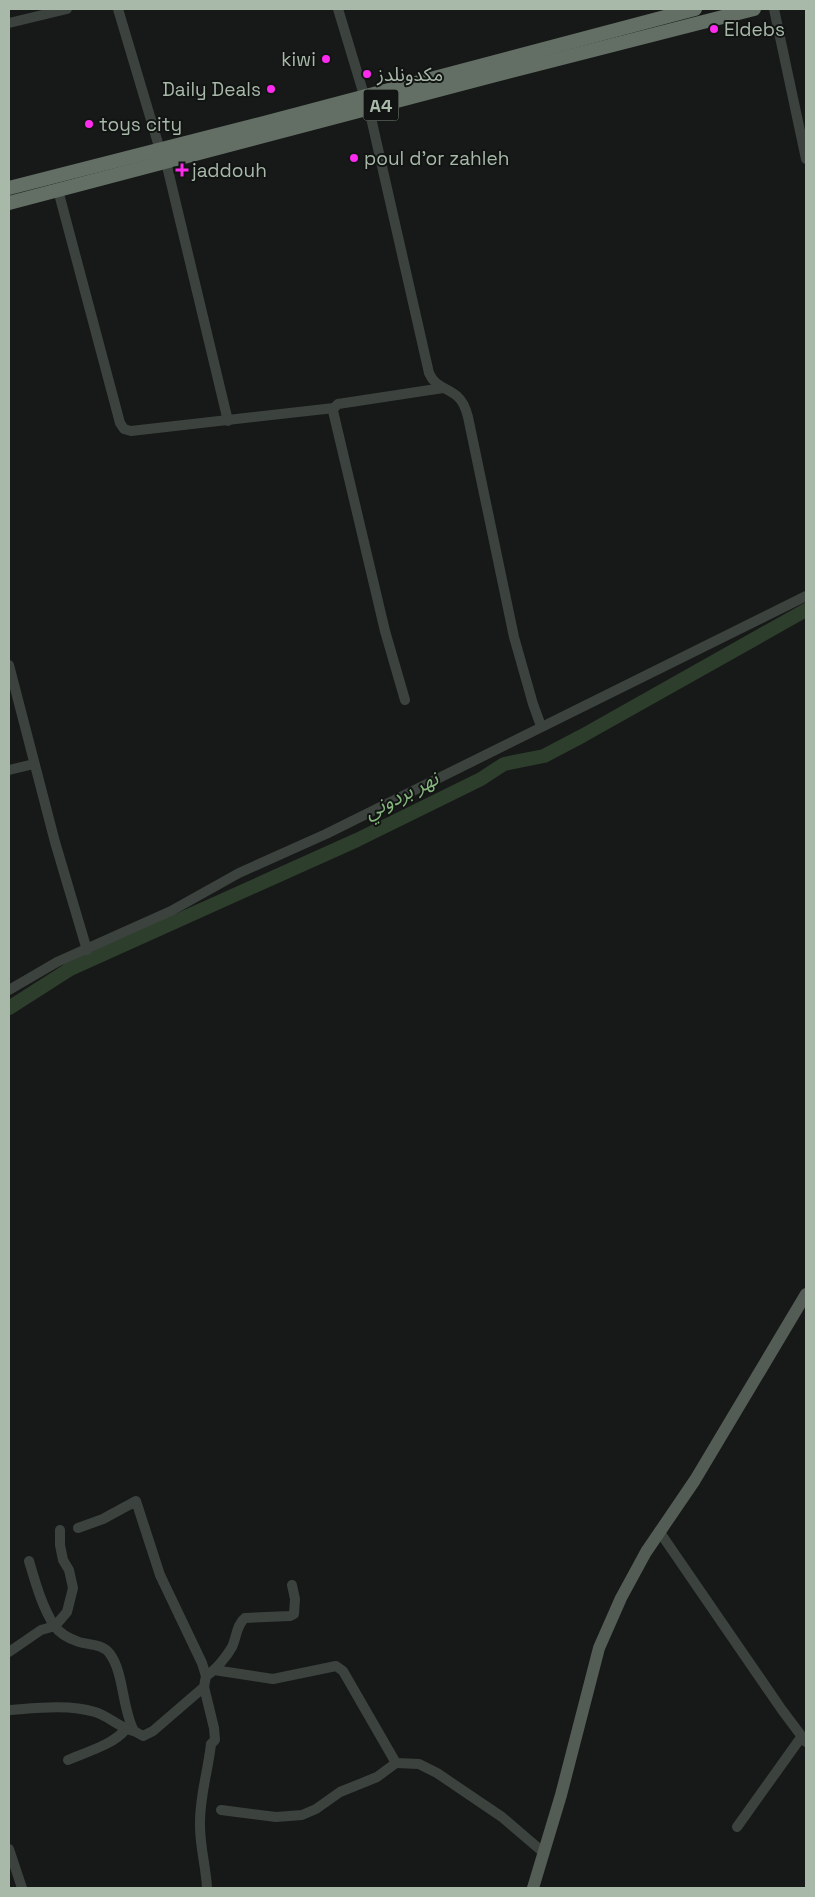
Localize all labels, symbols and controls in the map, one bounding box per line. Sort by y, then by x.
place label: Eldebs [724,17,785,42]
marker: Eldebs [708,23,720,35]
place label: kiwi [281,47,316,72]
marker: kiwi [320,53,332,65]
place label: مكدونلدز [376,62,443,87]
marker: مكدونلدز [361,68,373,80]
place label: Daily Deals [162,77,261,102]
marker: Daily Deals [265,83,277,95]
road number: A4 [364,90,398,120]
place label: toys city [99,112,182,137]
marker: toys city [83,118,95,130]
place label: poul d'or zahleh [364,146,509,171]
marker: poul d'or zahleh [348,152,360,164]
place label: jaddouh [191,158,267,183]
marker: jaddouh [176,164,188,176]
water label: نهر بردوني [360,765,445,827]

